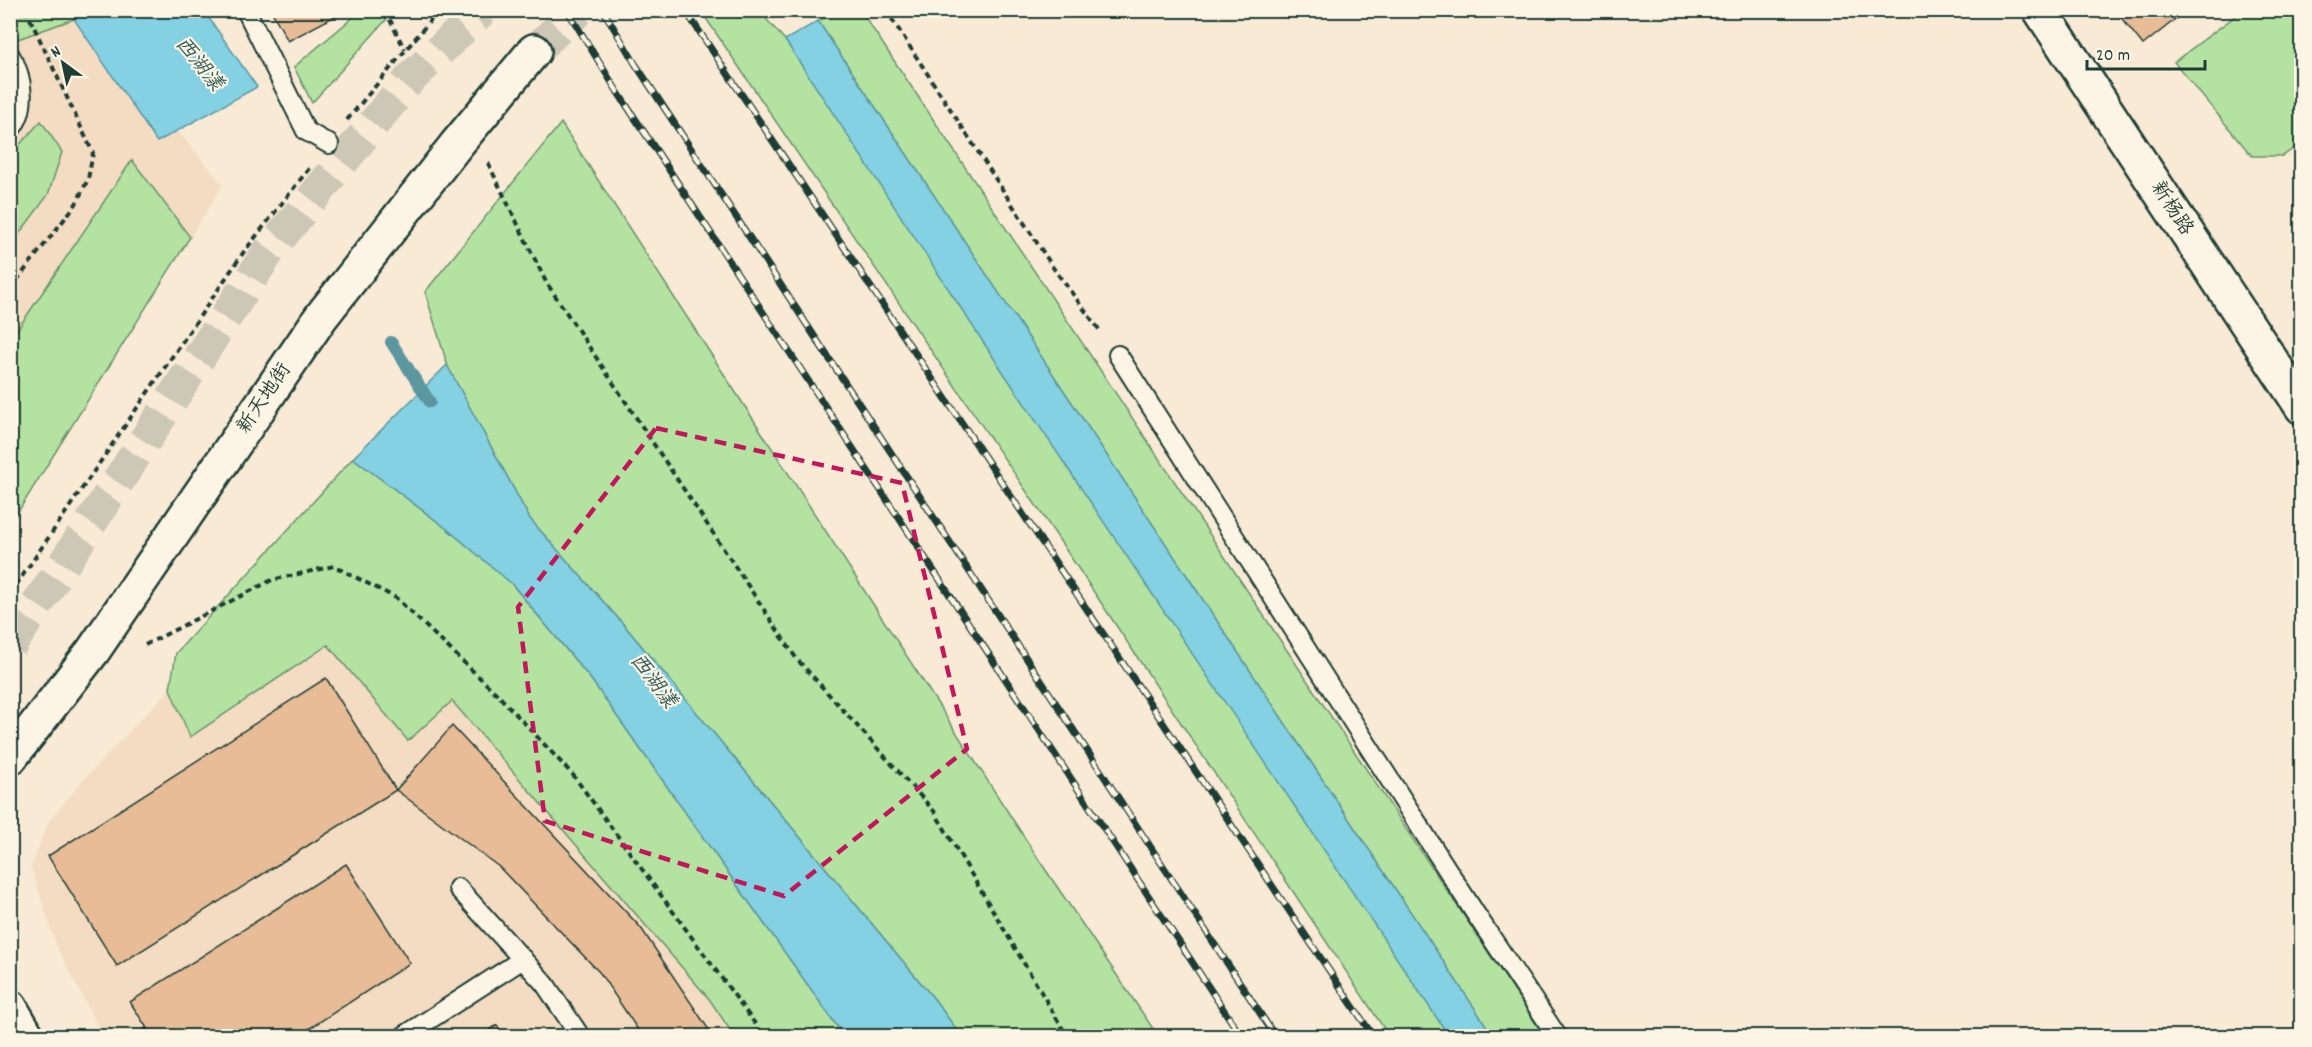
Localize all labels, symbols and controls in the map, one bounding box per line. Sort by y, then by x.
water label: 西湖漾 [167,31,230,100]
north arrow [33,33,93,93]
scale bar [2087,33,2206,71]
text: N [47,41,66,64]
text: 20 m [2096,44,2130,69]
street label: 新杨路 [2143,176,2200,243]
street label: 新天地街 [231,358,299,440]
water label: 西湖漾 [621,648,684,717]

